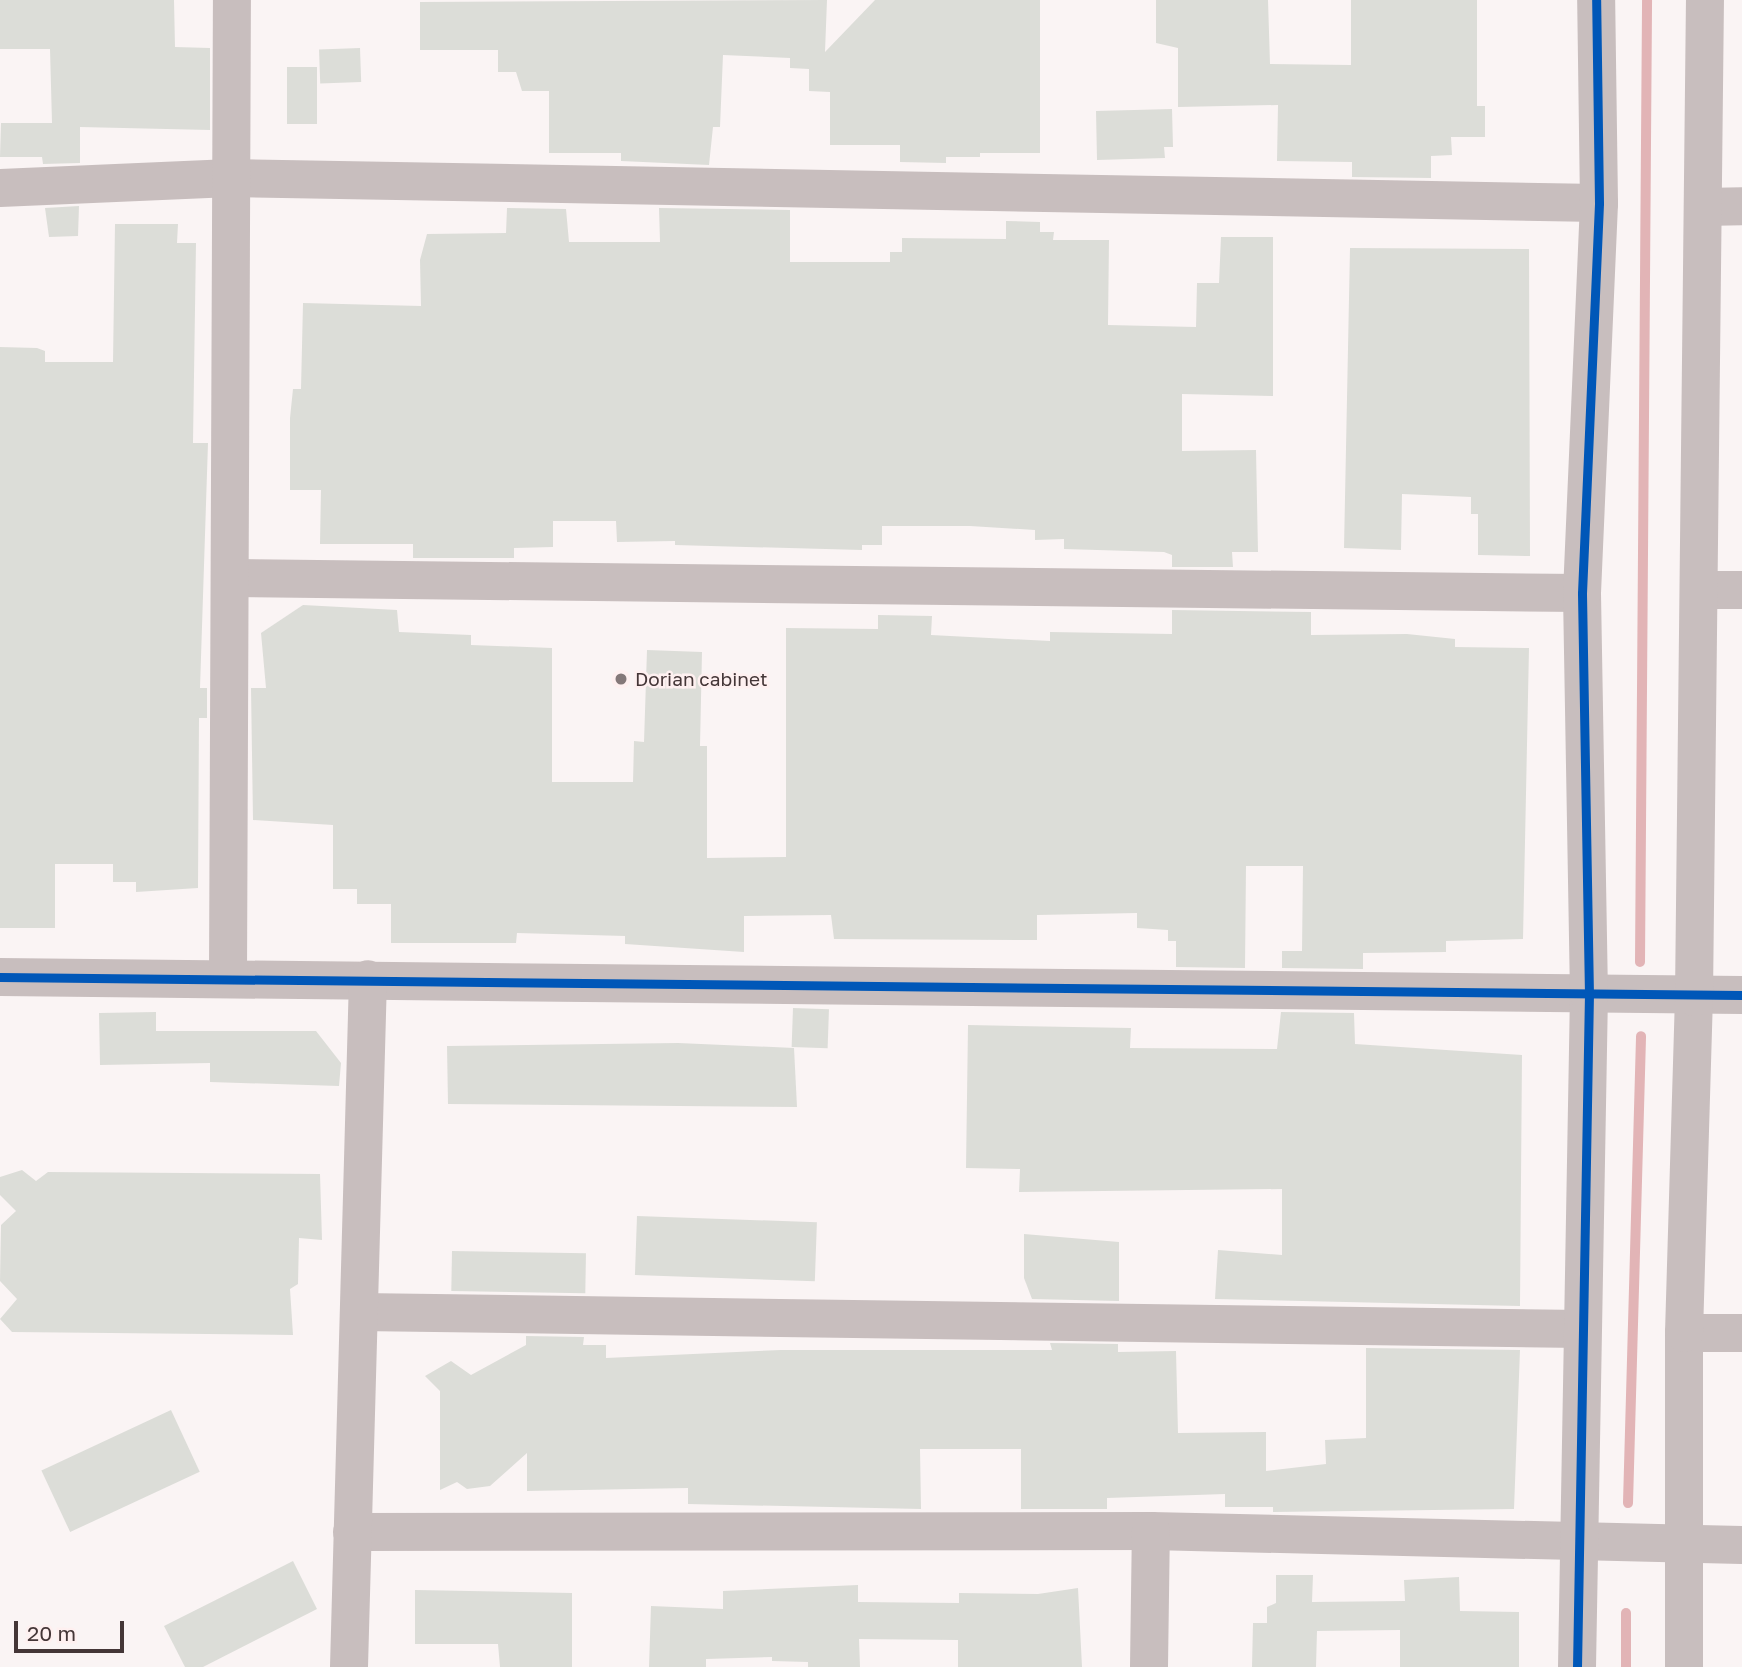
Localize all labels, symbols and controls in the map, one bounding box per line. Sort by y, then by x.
place label: Dorian cabinet [635,668,768,690]
marker: Dorian cabinet [613,671,629,687]
scale bar [18,1608,128,1652]
text: 20 m [27,1620,76,1646]

